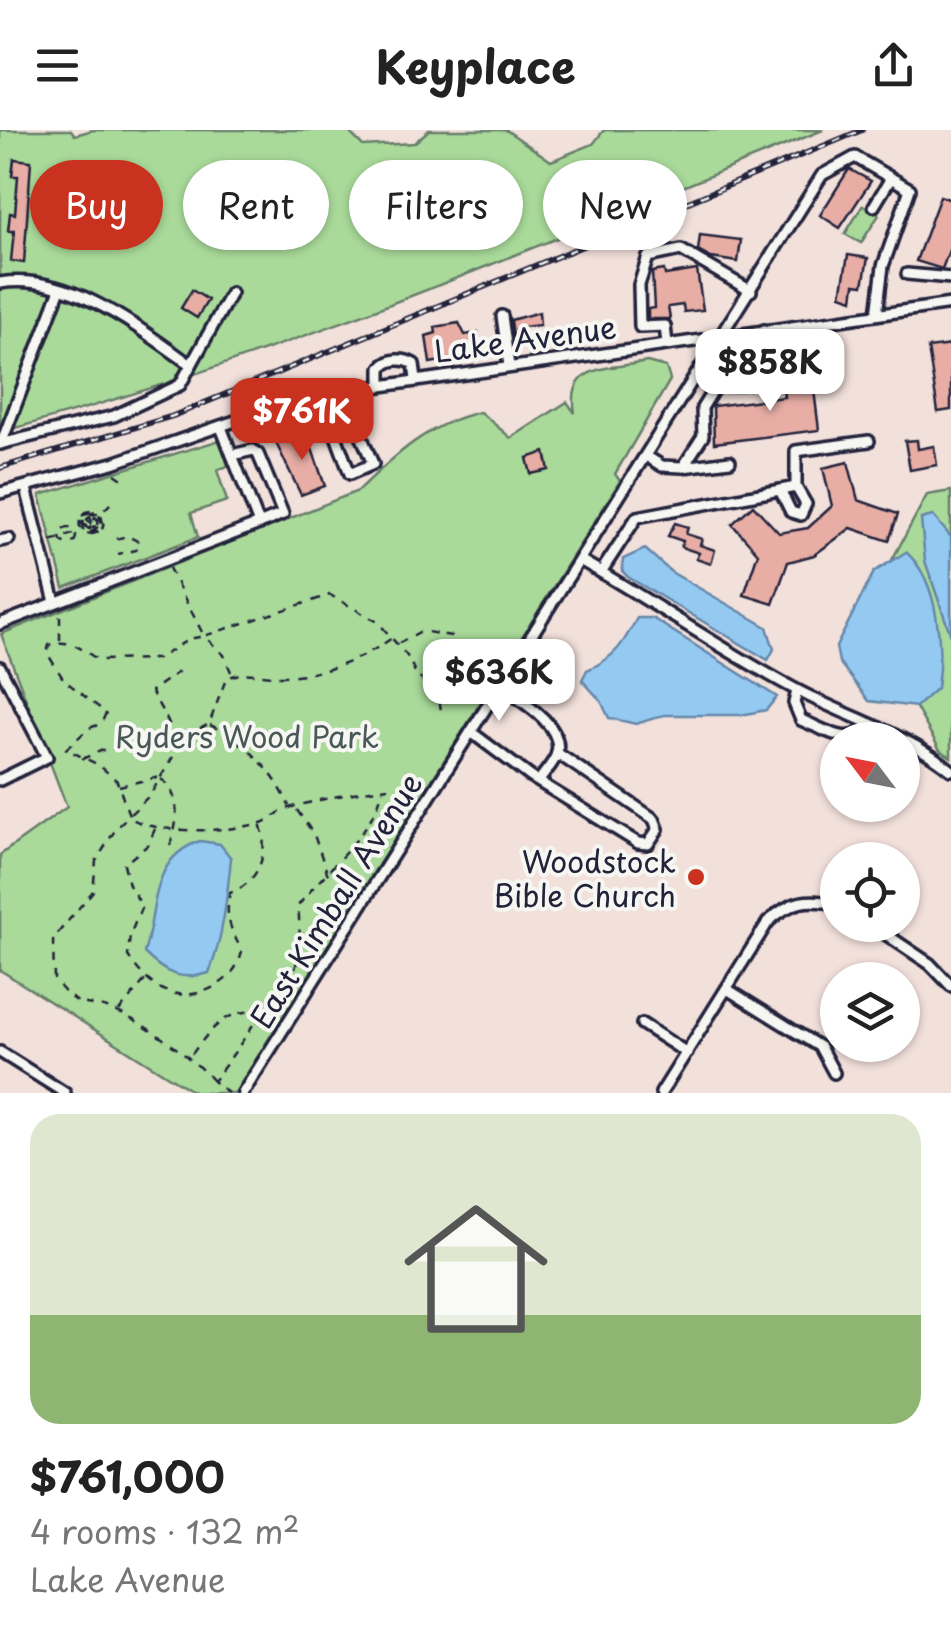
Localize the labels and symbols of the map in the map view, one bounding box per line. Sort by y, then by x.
street label: Lake Avenue [431,303,619,373]
pin: $858K [700,329,840,414]
pin: $761K [232,378,372,463]
pin: $636K [429,639,569,724]
park label: Ryders Wood Park [115,713,379,758]
north arrow [820,722,920,822]
street label: East Kimball Avenue [238,764,432,1036]
place label: Woodstock Bible Church [493,838,676,917]
marker: Woodstock Bible Church [685,866,707,888]

